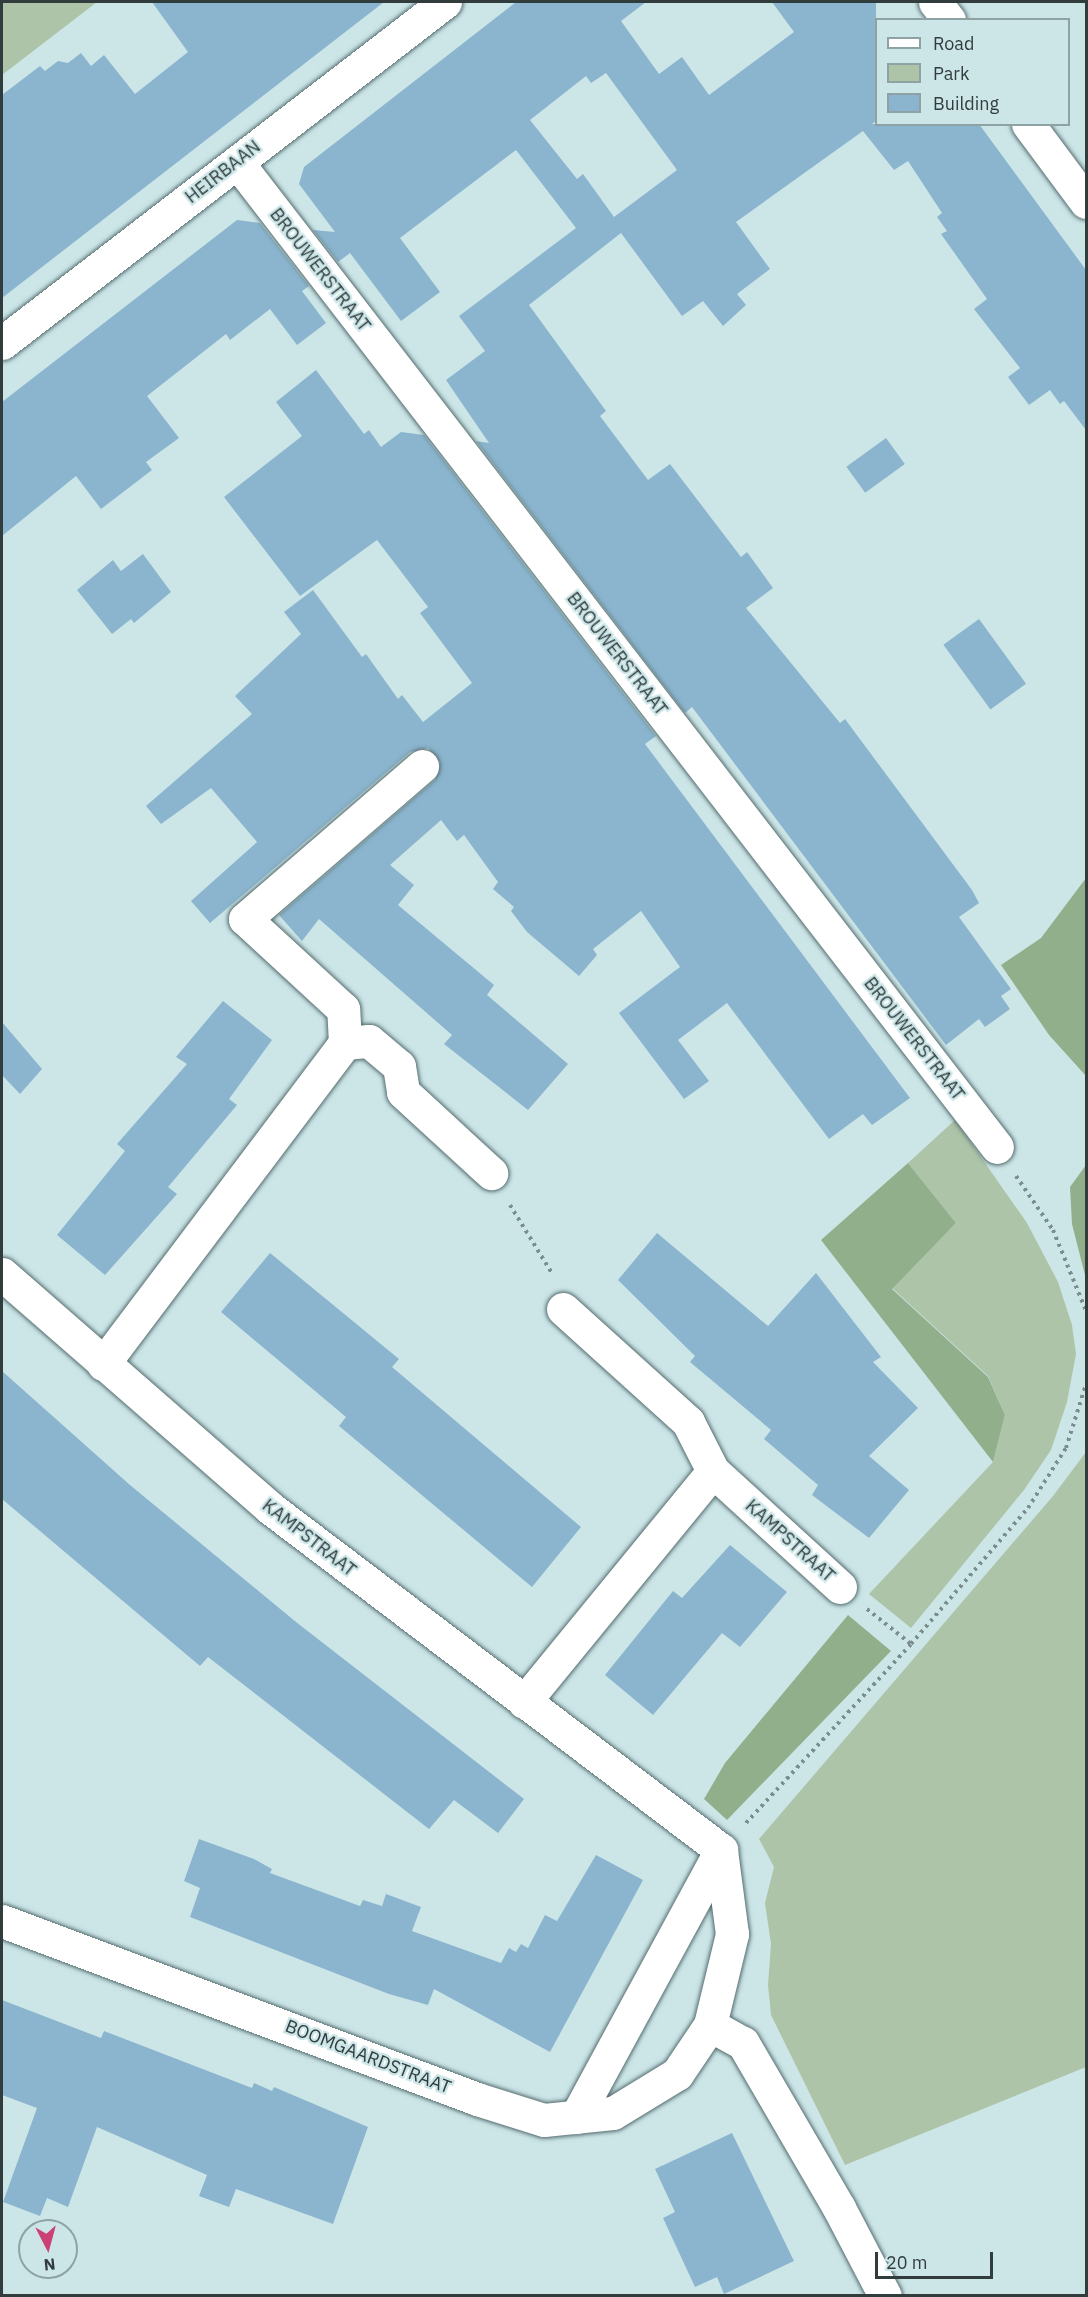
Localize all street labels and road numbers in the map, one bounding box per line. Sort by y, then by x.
street label: HEIRBAAN [181,136,265,208]
street label: BROUWERSTRAAT [265,204,375,336]
street label: BROUWERSTRAAT [562,588,672,720]
street label: BROUWERSTRAAT [859,973,969,1105]
street label: KAMPSTRAAT [258,1495,360,1581]
street label: KAMPSTRAAT [741,1495,839,1587]
street label: BOOMGAARDSTRAAT [282,2015,454,2099]

